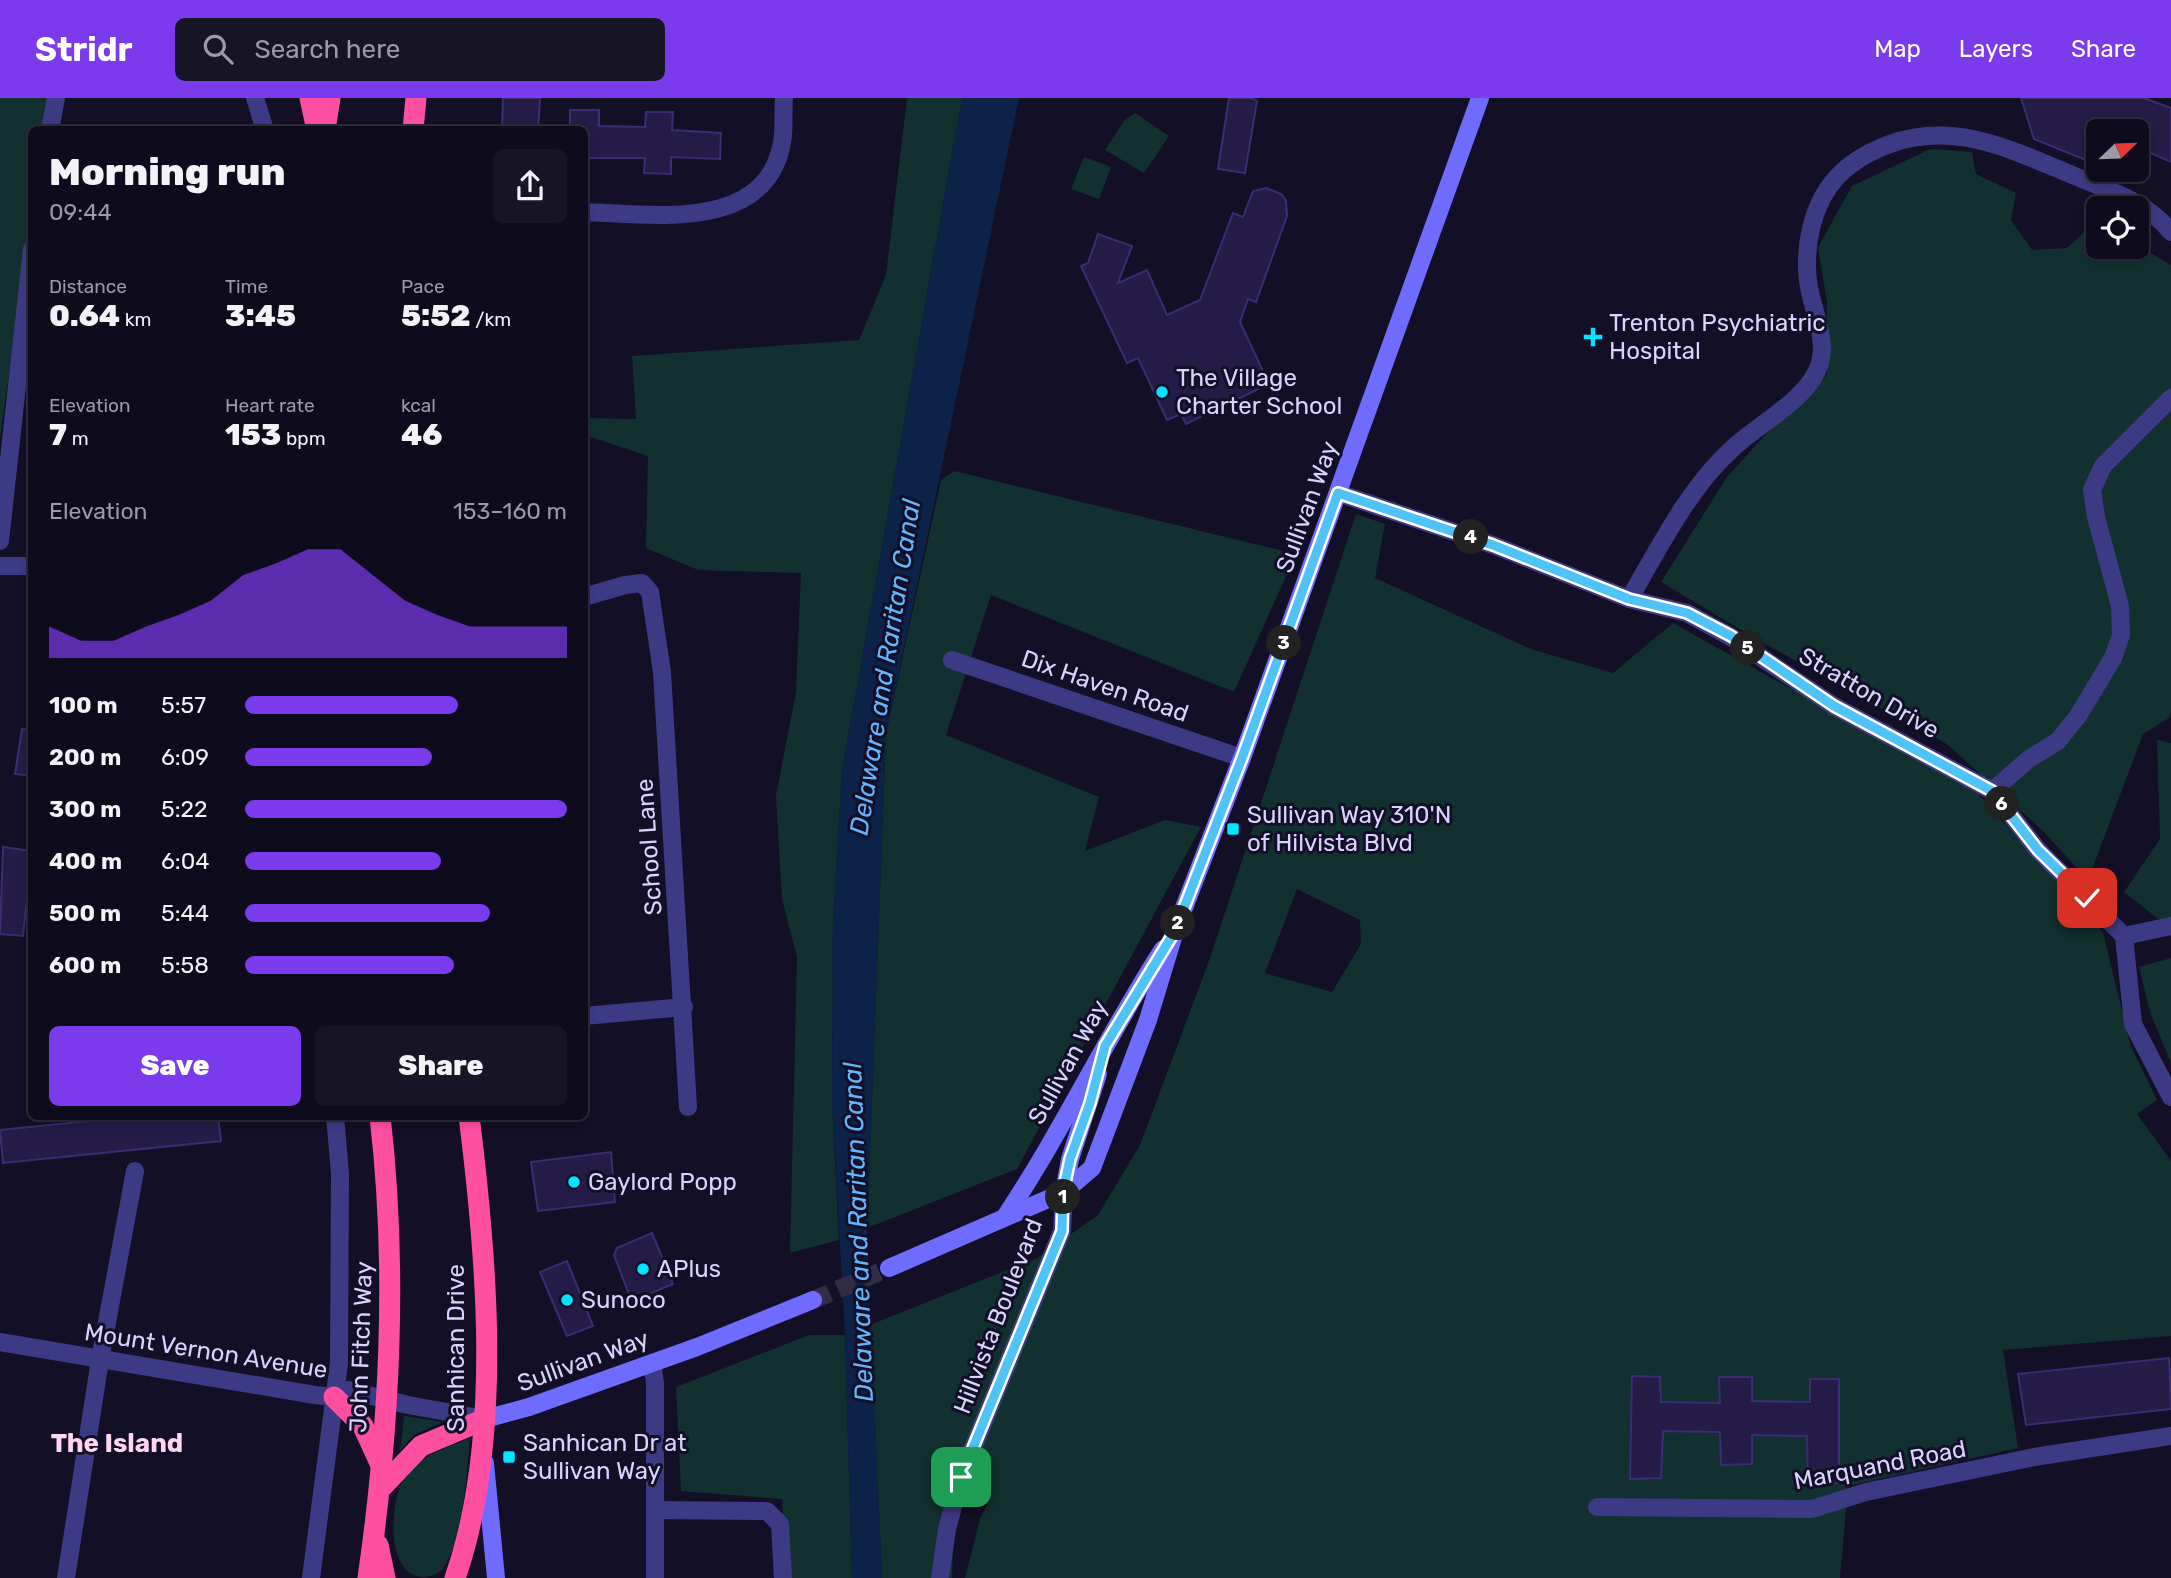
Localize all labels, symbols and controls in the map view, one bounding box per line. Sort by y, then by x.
search box [175,18,665,81]
text: Stridr [35,30,133,69]
icon: search [199,30,237,68]
text: Search here [255,34,400,65]
text: Map [1874,35,1921,63]
text: Layers [1959,35,2033,63]
text: Share [2071,35,2136,63]
north arrow [2086,119,2149,182]
map controls [2086,119,2149,259]
text: Morning run [49,149,286,195]
button: share [493,149,567,223]
button: locate [2086,196,2149,259]
text: 09:44 [49,198,112,226]
text: Distance [49,275,127,298]
text: Time [225,275,268,298]
text: Pace [401,275,445,298]
text: 0.64 [49,298,120,334]
text: 3:45 [225,298,296,334]
text: 5:52 [401,298,471,334]
text: km [120,308,151,331]
text: /km [471,308,511,331]
place label: Trenton Psychiatric Hospital [1609,309,1826,365]
marker: Trenton Psychiatric Hospital [1583,327,1603,347]
place label: The Village Charter School [1176,364,1342,420]
marker: The Village Charter School [1154,384,1170,400]
text: Elevation [49,394,130,417]
text: Heart rate [225,394,315,417]
text: kcal [401,394,436,417]
text: 7 [49,417,67,453]
text: 153 [225,417,281,453]
text: 46 [401,417,442,453]
text: m [67,427,89,450]
text: bpm [281,427,326,450]
street label: Sullivan Way [1270,437,1344,577]
water label: Delaware and Raritan Canal [844,496,927,837]
text: Elevation [49,497,148,525]
text: 153–160 m [453,497,567,525]
pin: 4 [1454,520,1488,555]
text: 4 [1464,525,1477,548]
pin: 3 [1266,626,1302,660]
pin: 5 [1730,630,1766,666]
text: 3 [1277,631,1290,654]
text: 5 [1741,636,1754,659]
street label: Stratton Drive [1794,642,1944,744]
street label: Dix Haven Road [1018,644,1192,728]
text: 100 m [49,691,118,719]
text: 5:57 [161,691,206,719]
text: 200 m [49,743,121,771]
text: 6:09 [161,743,209,771]
street label: School Lane [630,778,668,916]
pin: 6 [1984,786,2020,822]
text: 6 [1995,792,2008,815]
text: 300 m [49,795,121,823]
text: 5:22 [161,795,208,823]
place label: Sullivan Way 310'N of Hilvista Blvd [1247,801,1452,857]
marker: Sullivan Way 310'N of Hilvista Blvd [1225,821,1241,837]
text: 400 m [49,847,122,875]
text: 6:04 [161,847,210,875]
pin [2057,868,2117,928]
icon: check [2068,879,2106,917]
text: 500 m [49,899,121,927]
text: 5:44 [161,899,209,927]
pin: 2 [1160,906,1196,940]
text: 2 [1171,911,1184,934]
text: 600 m [49,951,121,979]
text: 5:58 [161,951,209,979]
street label: Sullivan Way [1022,995,1114,1129]
button: Save [49,1026,301,1106]
button: Share [315,1026,567,1106]
water label: Delaware and Raritan Canal [837,1061,880,1402]
place label: Gaylord Popp [588,1168,737,1196]
marker: Gaylord Popp [566,1174,582,1190]
pin: 1 [1046,1180,1080,1214]
text: 1 [1058,1185,1067,1208]
street label: Hillvista Boulevard [948,1214,1048,1418]
place label: APlus [657,1255,721,1283]
street label: John Fitch Way [344,1261,378,1433]
marker: APlus [635,1261,651,1277]
street label: Sanhican Drive [442,1264,470,1432]
place label: Sunoco [581,1286,666,1314]
marker: Sunoco [559,1292,575,1308]
street label: Mount Vernon Avenue [83,1318,329,1384]
street label: Sullivan Way [513,1324,653,1398]
district label: The Island [51,1428,183,1459]
place label: Sanhican Dr at Sullivan Way [523,1429,687,1485]
street label: Marquand Road [1792,1435,1968,1495]
pin [931,1447,991,1507]
marker: Sanhican Dr at Sullivan Way [501,1449,517,1465]
icon: arrive [942,1458,980,1496]

